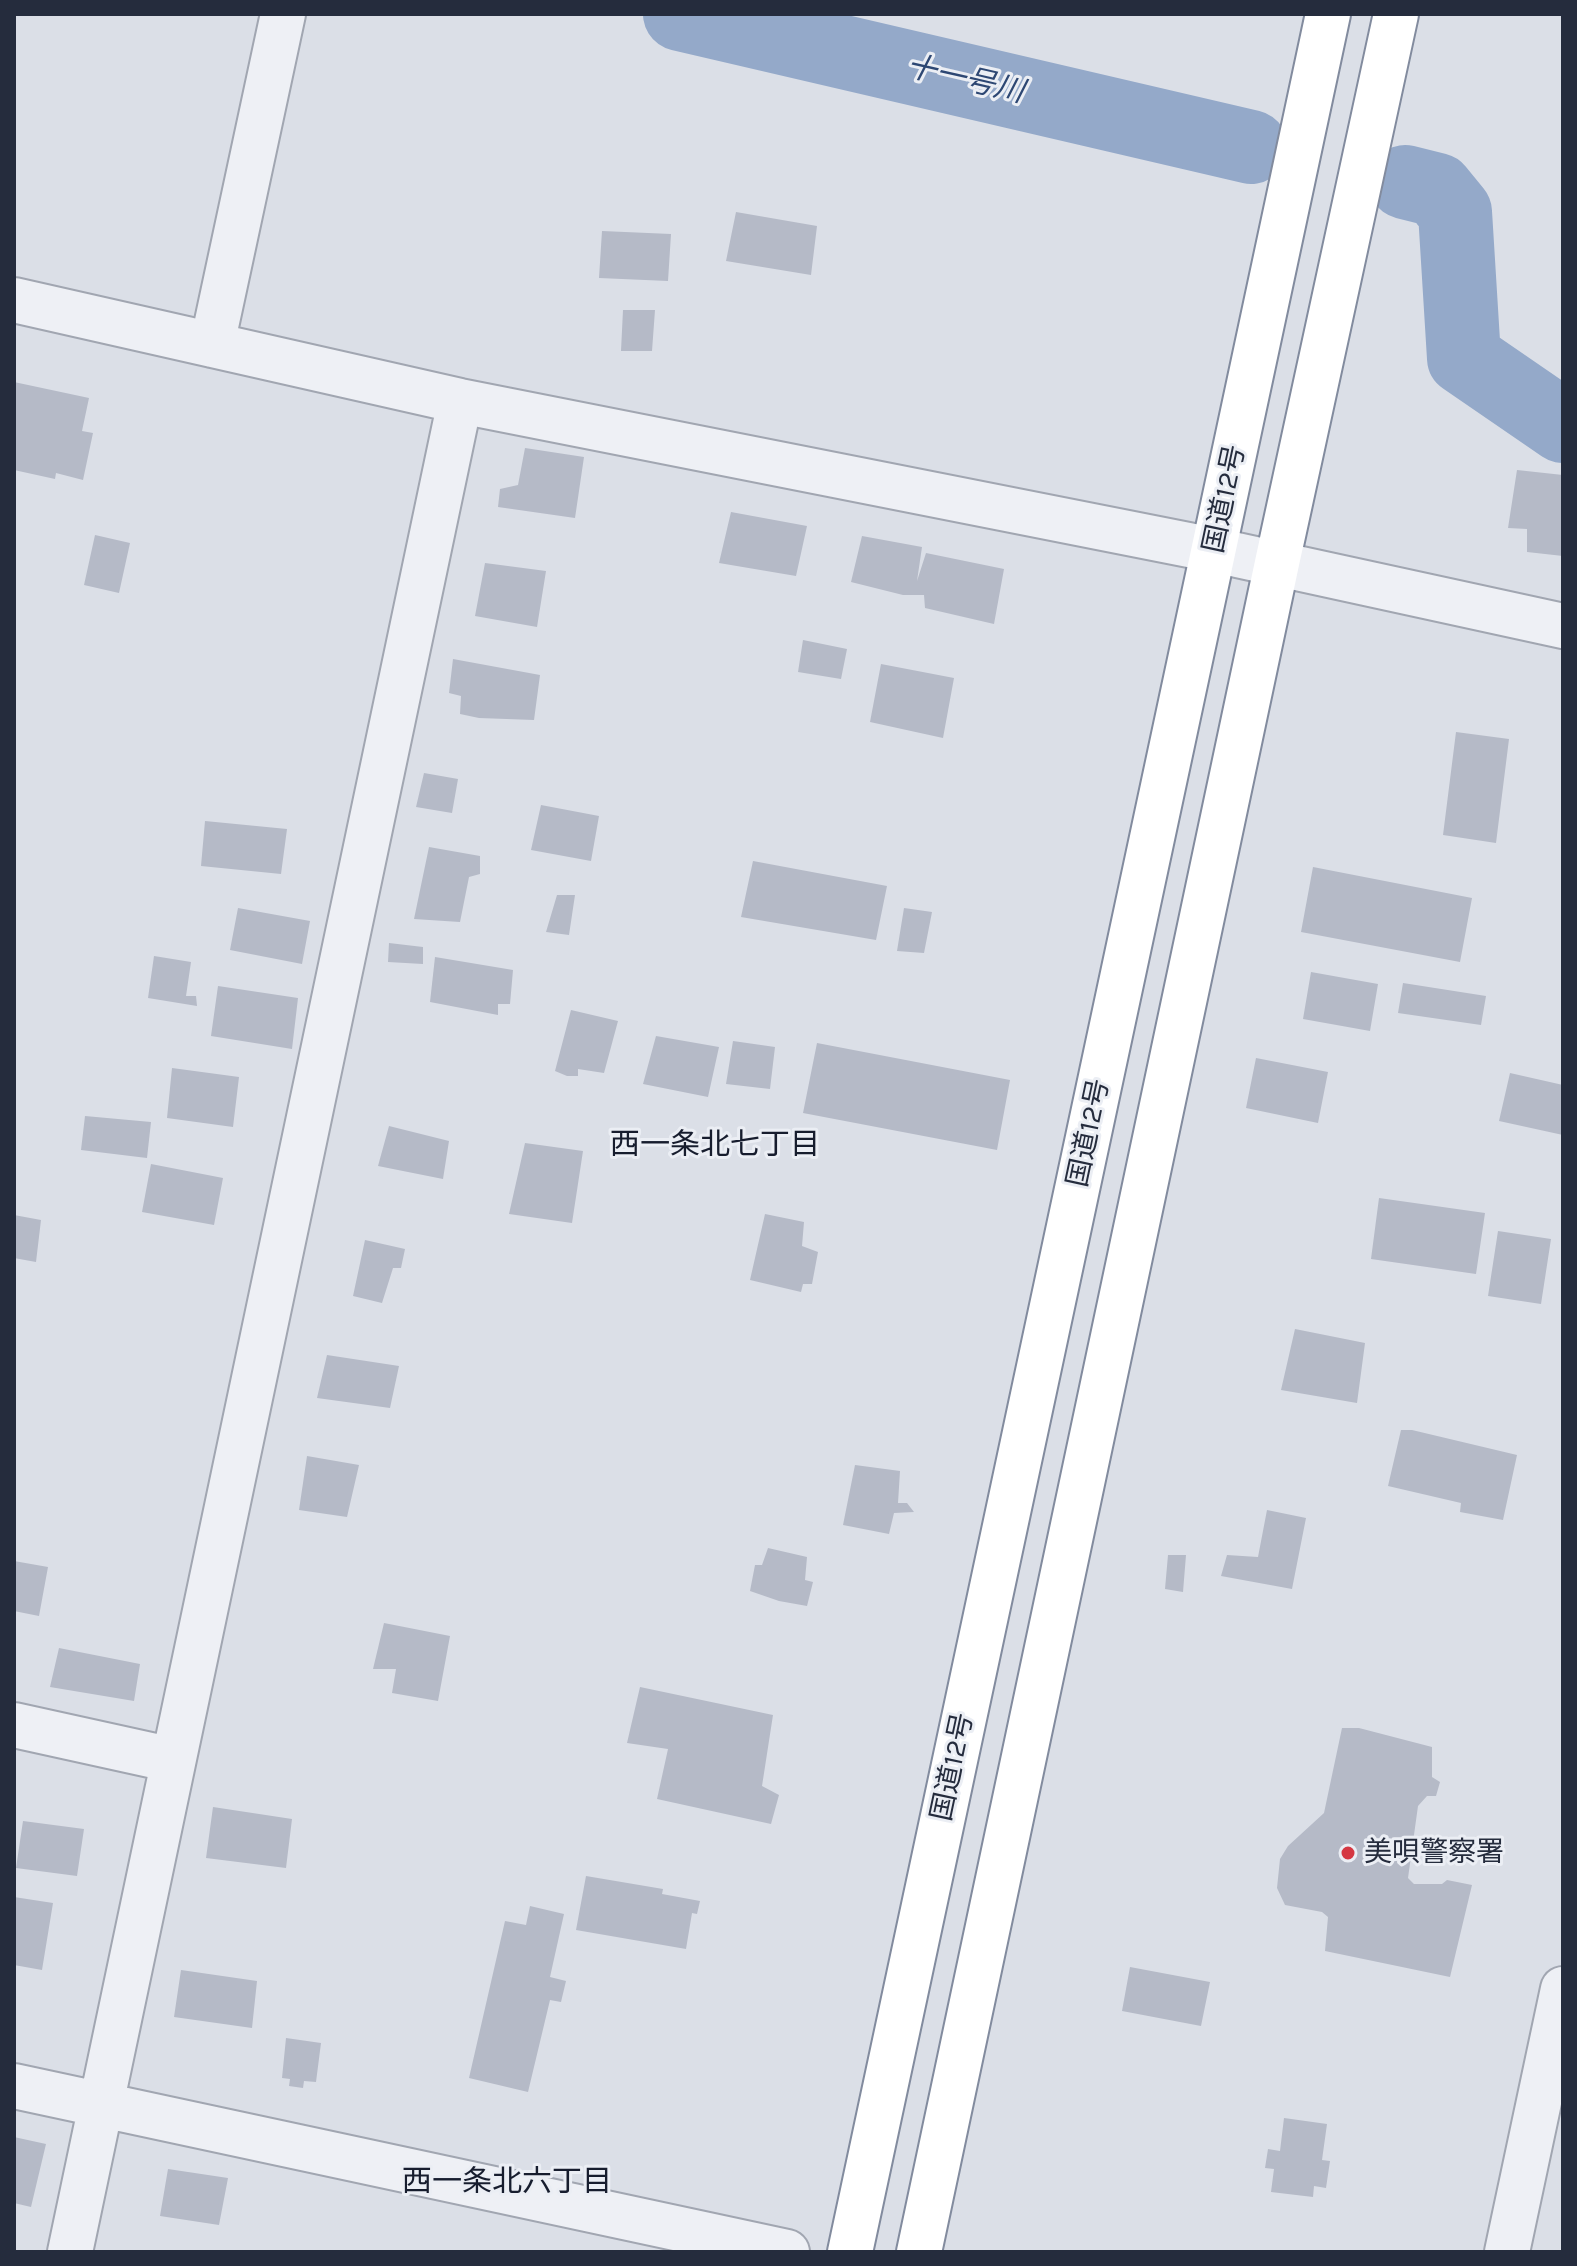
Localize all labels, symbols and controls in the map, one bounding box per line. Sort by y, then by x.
water label: 十一号川 [902,49,1028,111]
street label: 国道12号 [1197,442,1253,556]
street label: 国道12号 [1061,1076,1117,1190]
district label: 西一条北七丁目 [610,1127,820,1163]
street label: 国道12号 [925,1710,981,1824]
place label: 美唄警察署 [1364,1836,1504,1870]
marker: 美唄警察署 [1339,1844,1357,1862]
district label: 西一条北六丁目 [402,2164,612,2200]

